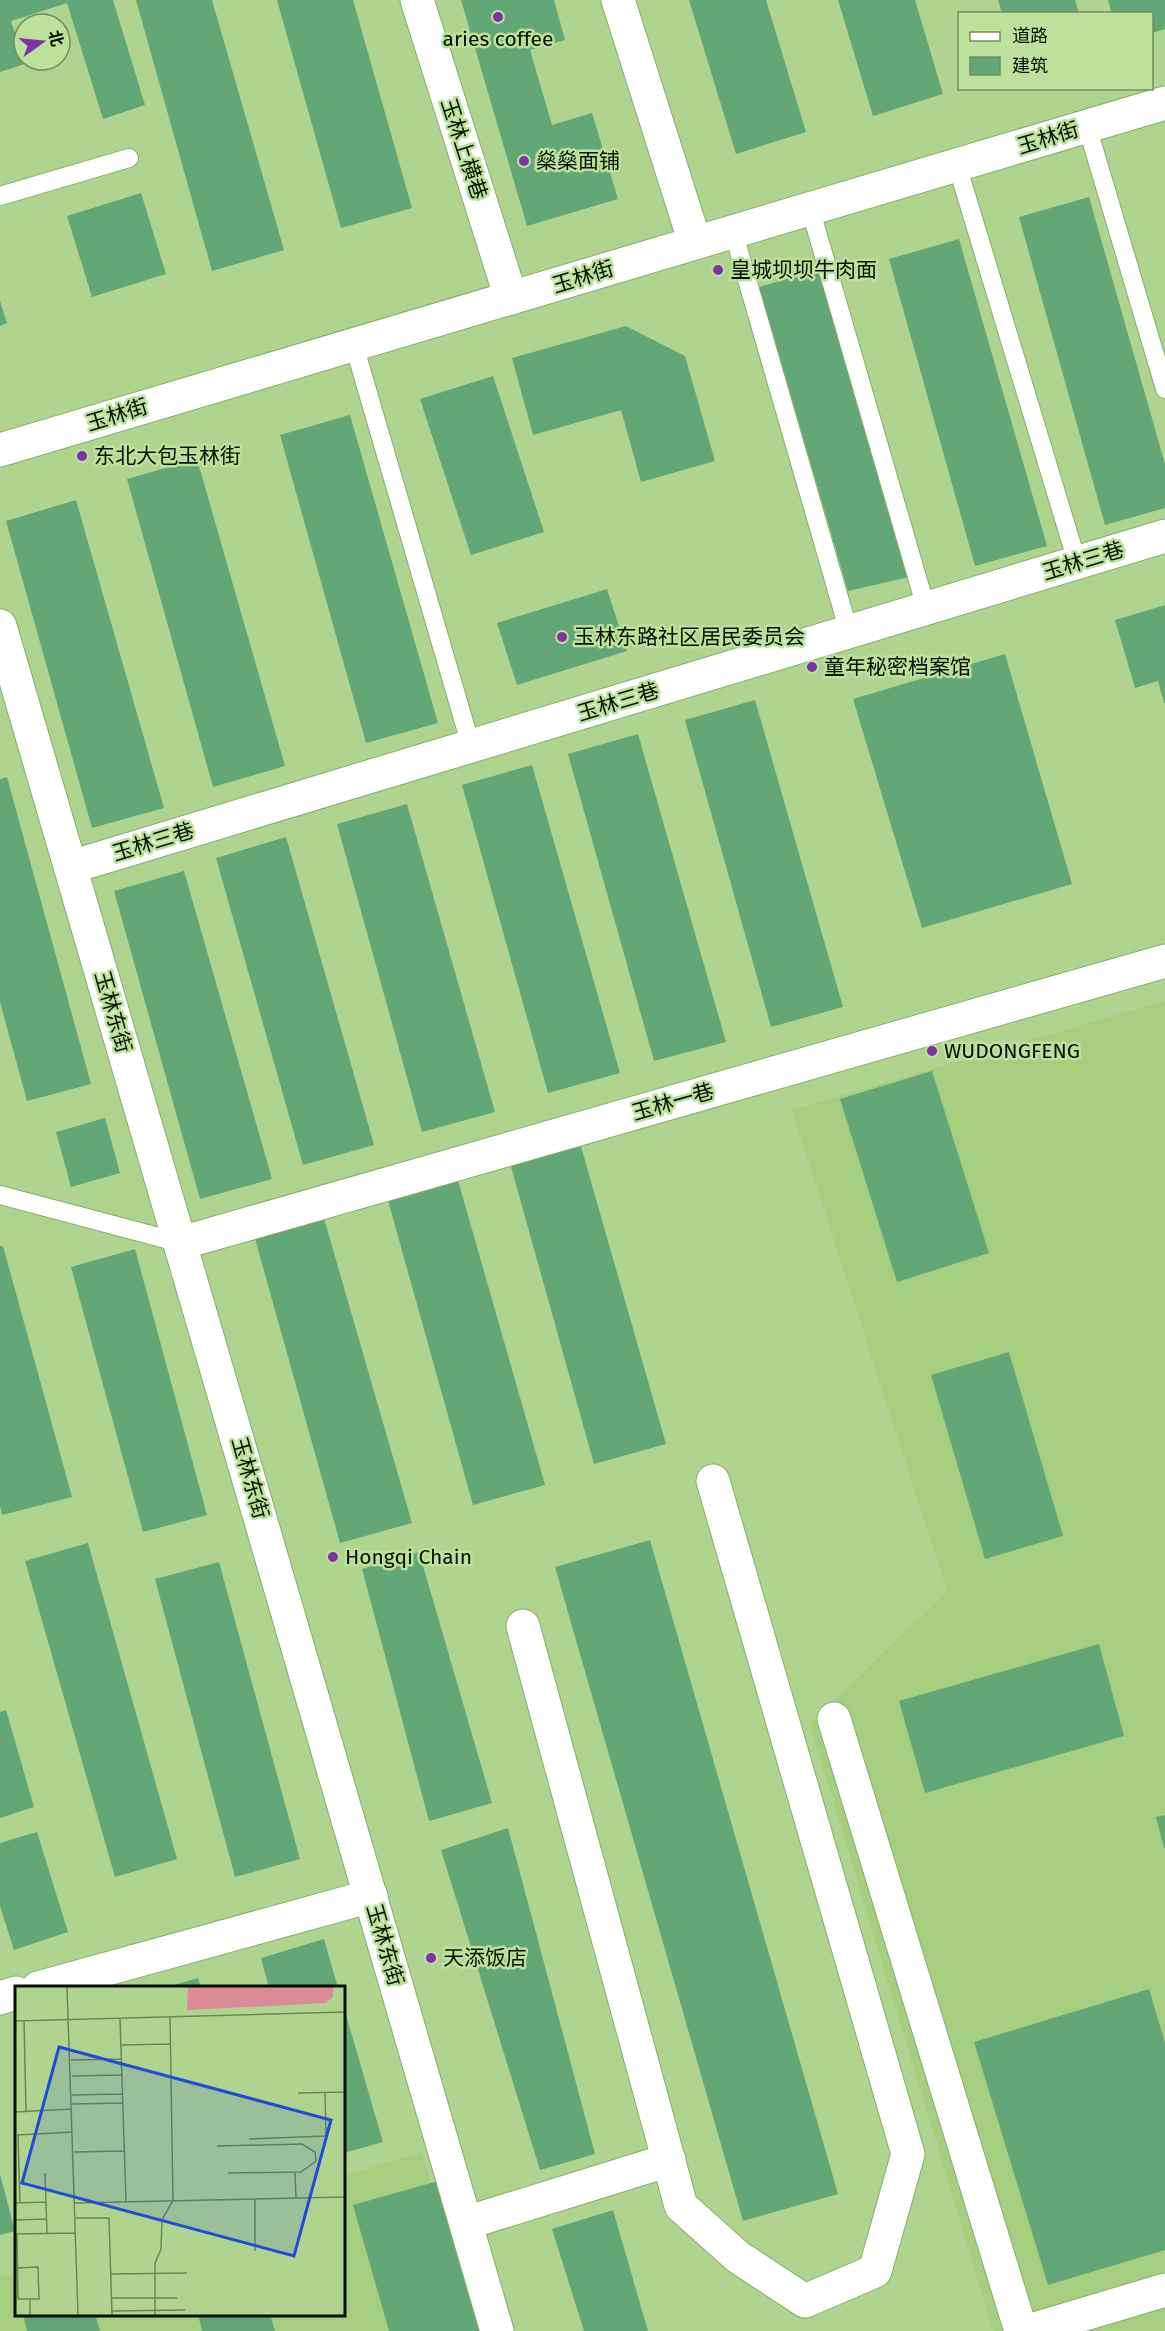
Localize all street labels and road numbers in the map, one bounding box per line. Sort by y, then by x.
street label: 玉林上横巷 [435,95,493,203]
street label: 玉林街 [1014,116,1082,160]
street label: 玉林街 [549,255,617,299]
street label: 玉林街 [83,393,151,437]
street label: 玉林三巷 [1039,536,1127,586]
street label: 玉林三巷 [574,677,662,727]
street label: 玉林三巷 [109,817,197,867]
street label: 玉林东街 [89,968,137,1056]
street label: 玉林一巷 [629,1078,717,1126]
street label: 玉林东街 [226,1434,274,1522]
street label: 玉林东街 [361,1901,409,1989]

